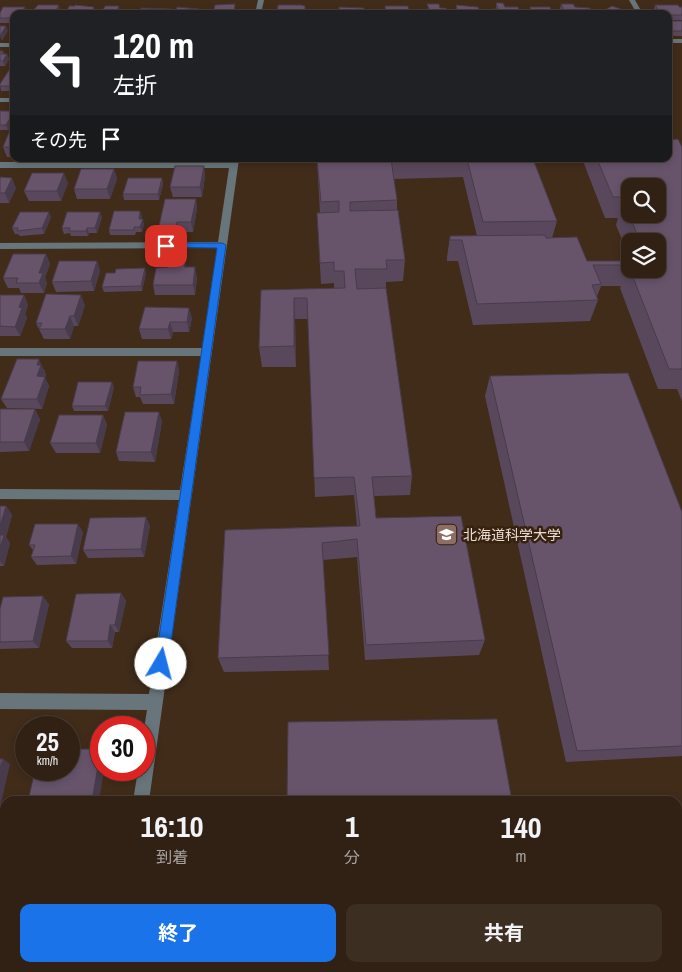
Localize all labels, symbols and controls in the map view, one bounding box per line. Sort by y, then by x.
text: 120 m [113,22,194,69]
icon: left [30,30,95,95]
text: 左折 [113,70,157,100]
icon: arrive [97,125,125,153]
text: その先 [30,127,87,153]
map controls [621,178,666,278]
button: search [621,178,666,223]
pin [145,225,187,267]
icon: arrive [152,232,180,260]
button: layers [621,233,666,278]
school or university icon: 北海道科学大学 [435,523,459,547]
place label: 北海道科学大学 [463,526,561,544]
position arrow [134,637,186,689]
speed limit sign: 30 [90,716,155,781]
text: 25 [36,725,59,759]
text: km/h [37,753,58,769]
text: 16:10 [141,806,203,846]
text: 1 [345,806,359,846]
text: 140 [500,807,541,847]
text: m [515,845,526,867]
text: 到着 [156,846,188,868]
text: 分 [344,846,360,868]
button: 終了 [20,904,336,962]
button: 共有 [346,904,662,962]

